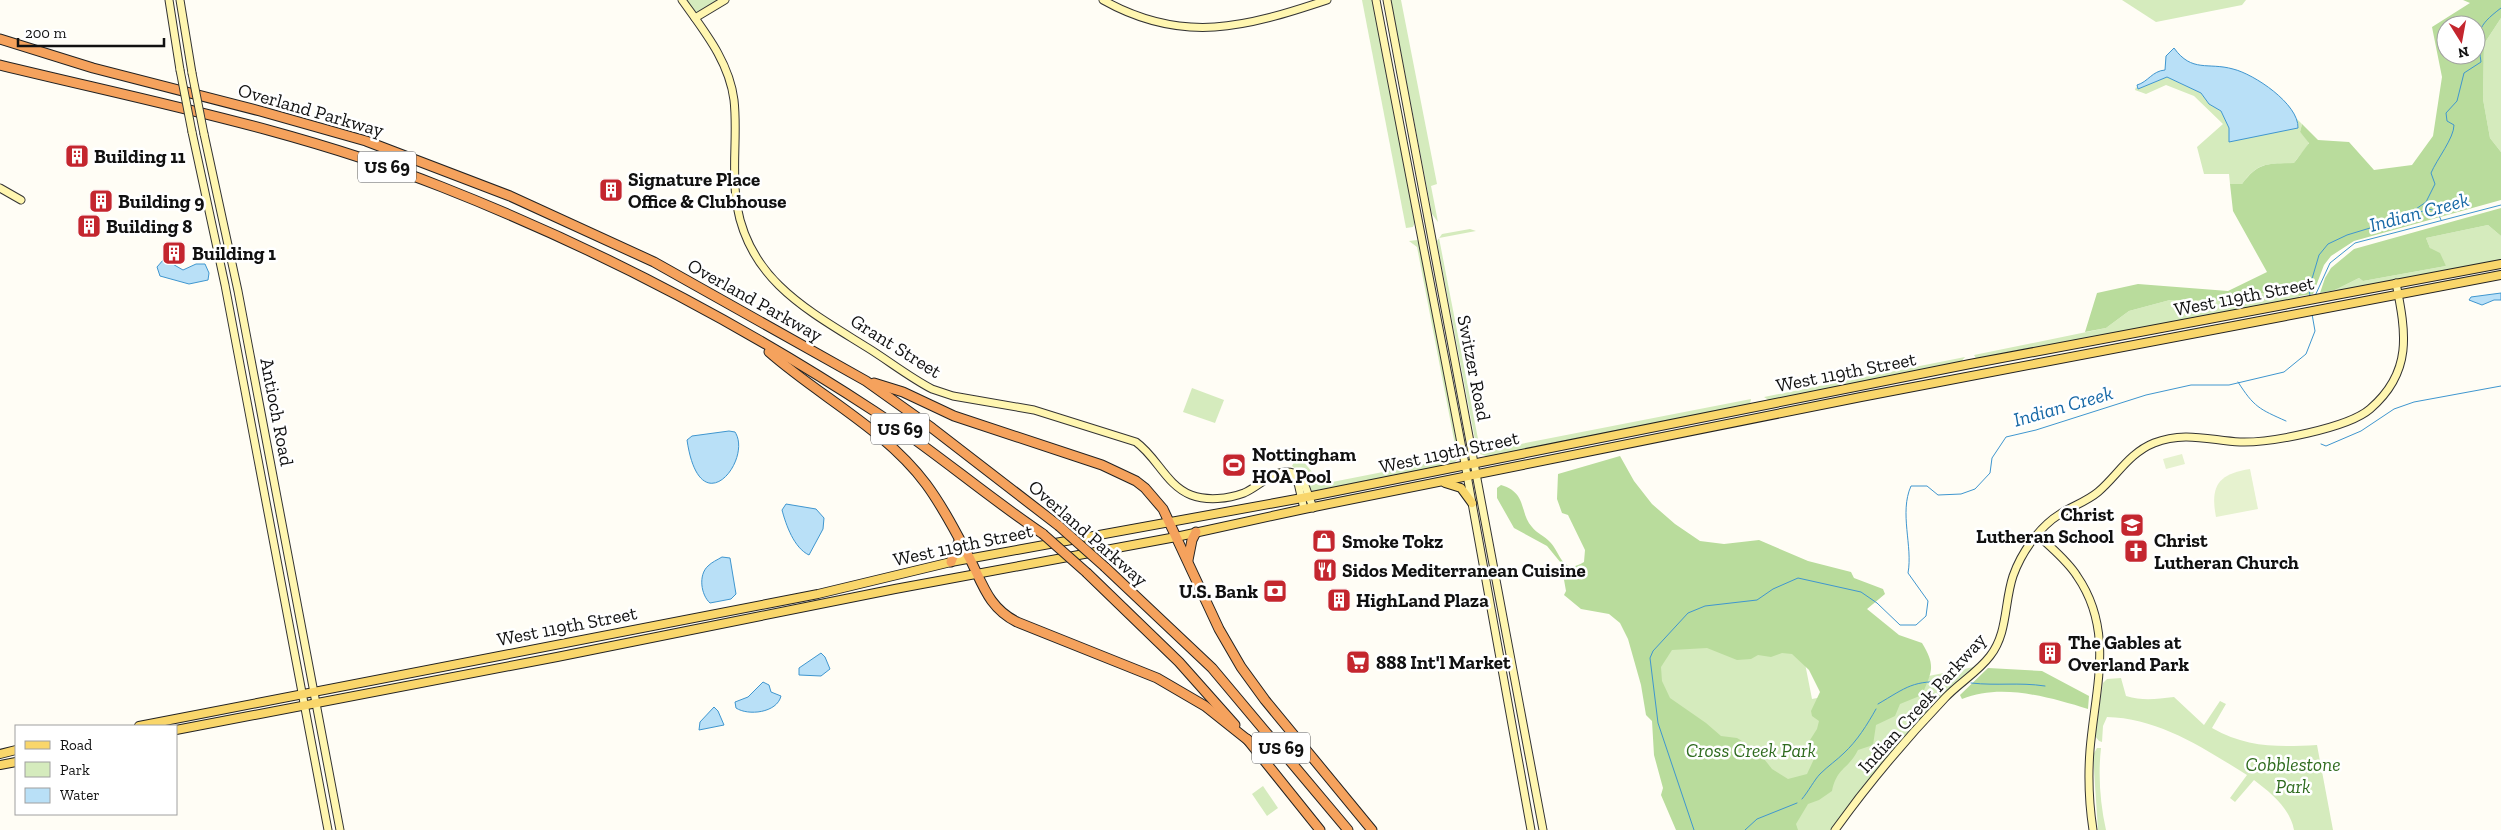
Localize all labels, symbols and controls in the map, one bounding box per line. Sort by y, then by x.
scale bar [18,15,164,47]
north arrow [2436,15,2486,65]
text: 200 m [25,24,66,42]
text: N [2456,43,2470,62]
street label: Overland Parkway [235,78,387,142]
building icon: Building 11 [64,143,90,169]
place label: Building 11 [94,145,186,168]
road number: US 69 [358,152,416,182]
place label: Signature Place Office & Clubhouse [628,168,786,213]
building icon: Signature Place Office & Clubhouse [598,177,624,203]
water label: Indian Creek [2367,187,2471,237]
building icon: Building 9 [88,188,114,214]
place label: Building 9 [118,190,204,213]
building icon: Building 8 [76,213,102,239]
place label: Building 8 [106,215,192,238]
building icon: Building 1 [161,240,187,266]
place label: Building 1 [192,242,276,265]
street label: Overland Parkway [684,253,827,347]
street label: West 119th Street [2172,271,2316,321]
street label: Grant Street [846,309,946,383]
street label: Switzer Road [1452,313,1496,424]
street label: West 119th Street [1774,347,1918,397]
street label: Antioch Road [255,356,299,469]
water label: Indian Creek [2011,380,2115,432]
road number: US 69 [871,414,929,444]
street label: West 119th Street [1377,426,1521,478]
place label: Nottingham HOA Pool [1252,443,1356,488]
sports icon: Nottingham HOA Pool [1221,452,1247,478]
street label: Overland Parkway [1024,475,1153,591]
place label: Christ Lutheran School [1976,503,2115,548]
school or university icon: Christ Lutheran School [2119,512,2145,538]
street label: West 119th Street [891,519,1035,571]
shop icon: Smoke Tokz [1311,528,1337,554]
place label: Christ Lutheran Church [2154,529,2299,574]
place label: Smoke Tokz [1342,530,1443,553]
church icon: Christ Lutheran Church [2123,538,2149,564]
restaurant icon: Sidos Mediterranean Cuisine [1312,557,1338,583]
place label: Sidos Mediterranean Cuisine [1342,559,1586,582]
bank icon: U.S. Bank [1262,578,1288,604]
place label: U.S. Bank [1179,580,1258,603]
building icon: HighLand Plaza [1326,587,1352,613]
place label: HighLand Plaza [1356,589,1489,612]
street label: West 119th Street [495,601,639,651]
street label: Indian Creek Parkway [1853,628,1991,778]
place label: The Gables at Overland Park [2068,631,2189,676]
building icon: The Gables at Overland Park [2037,640,2063,666]
supermarket icon: 888 Int'l Market [1345,649,1371,675]
place label: 888 Int'l Market [1376,651,1511,674]
legend [15,725,178,815]
road number: US 69 [1252,732,1310,764]
text: Road [60,736,93,754]
park label: Cross Creek Park [1686,739,1816,762]
park label: Cobblestone Park [2246,753,2340,798]
text: Park [60,761,90,779]
text: Water [60,786,100,804]

